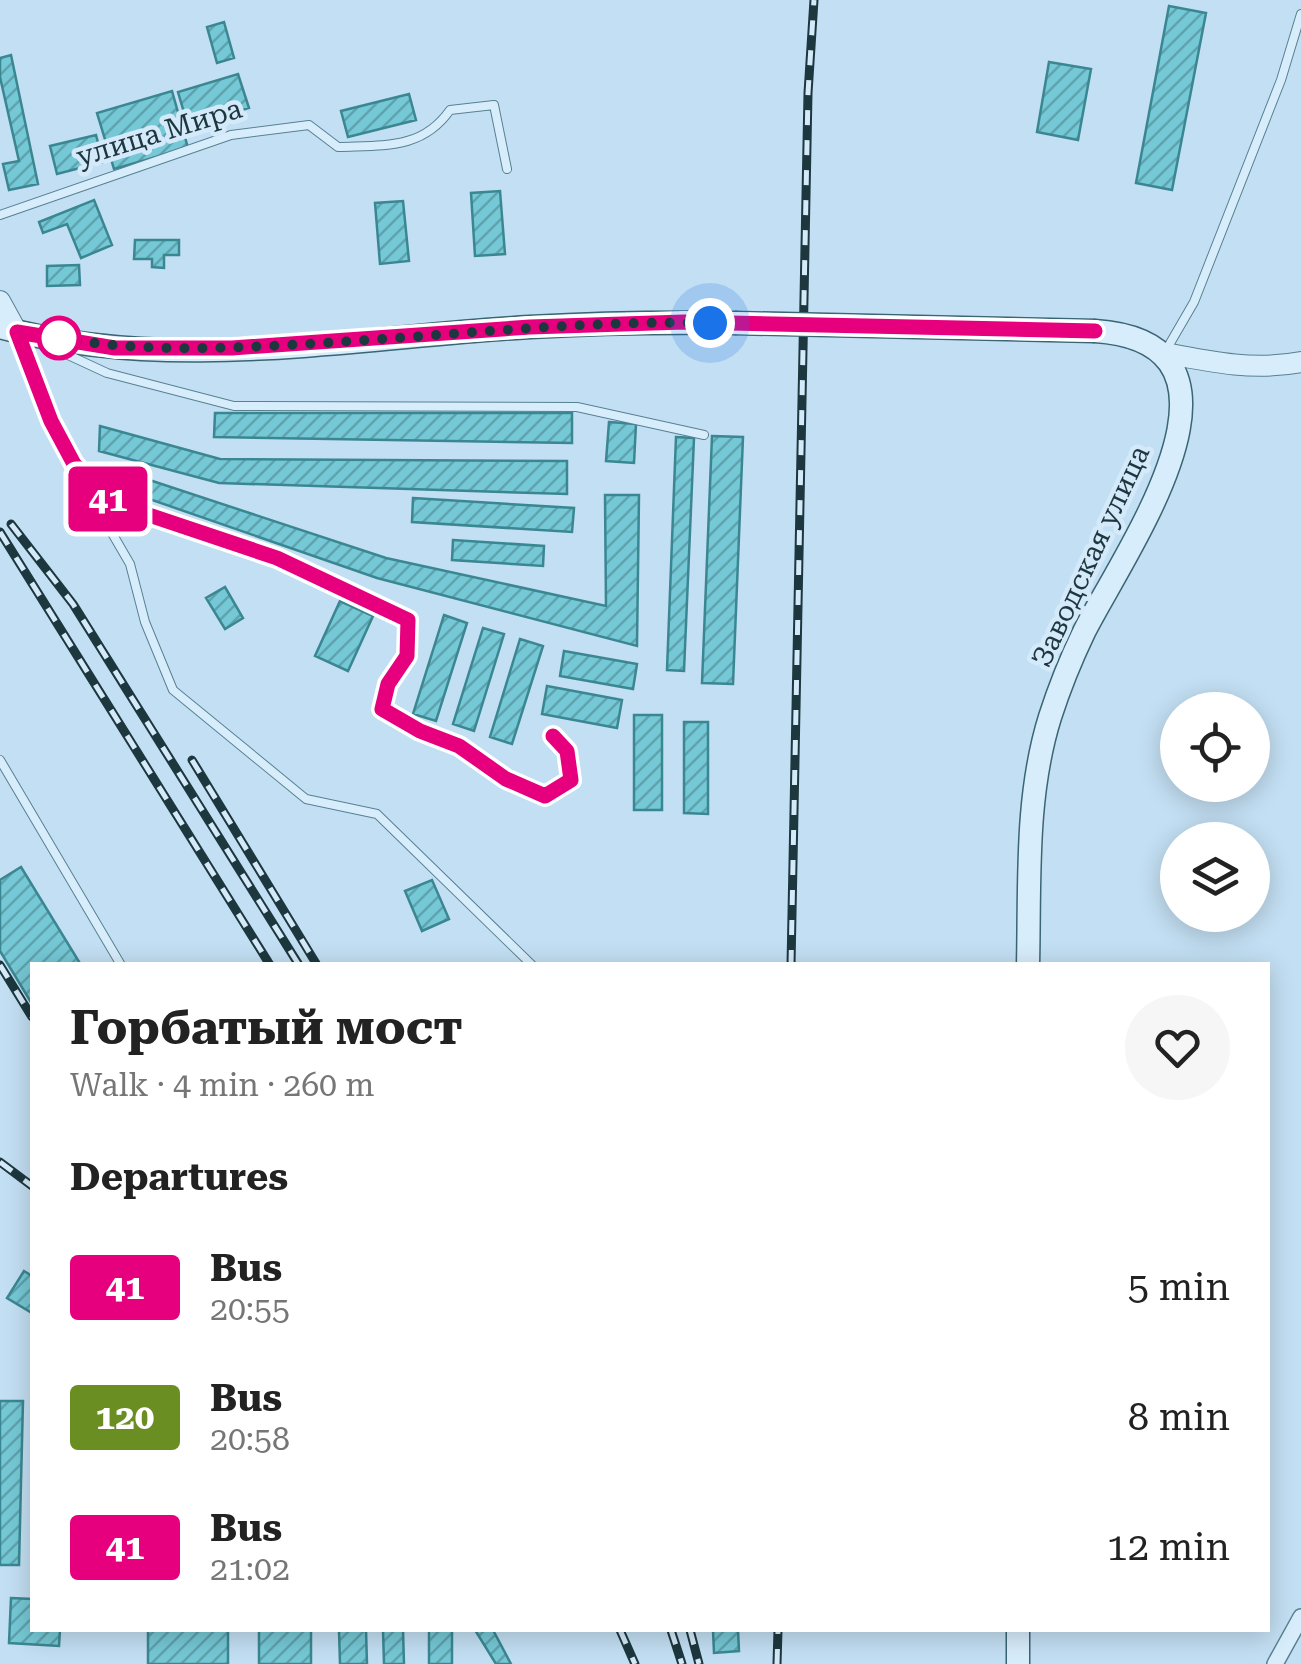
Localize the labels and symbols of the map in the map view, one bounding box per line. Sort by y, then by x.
street label: улица Мира [72,92,246,173]
your location [685,298,735,348]
unlabelled marker [38,317,80,359]
street label: Заводская улица [1025,440,1156,672]
line badge: 41 [63,466,153,532]

